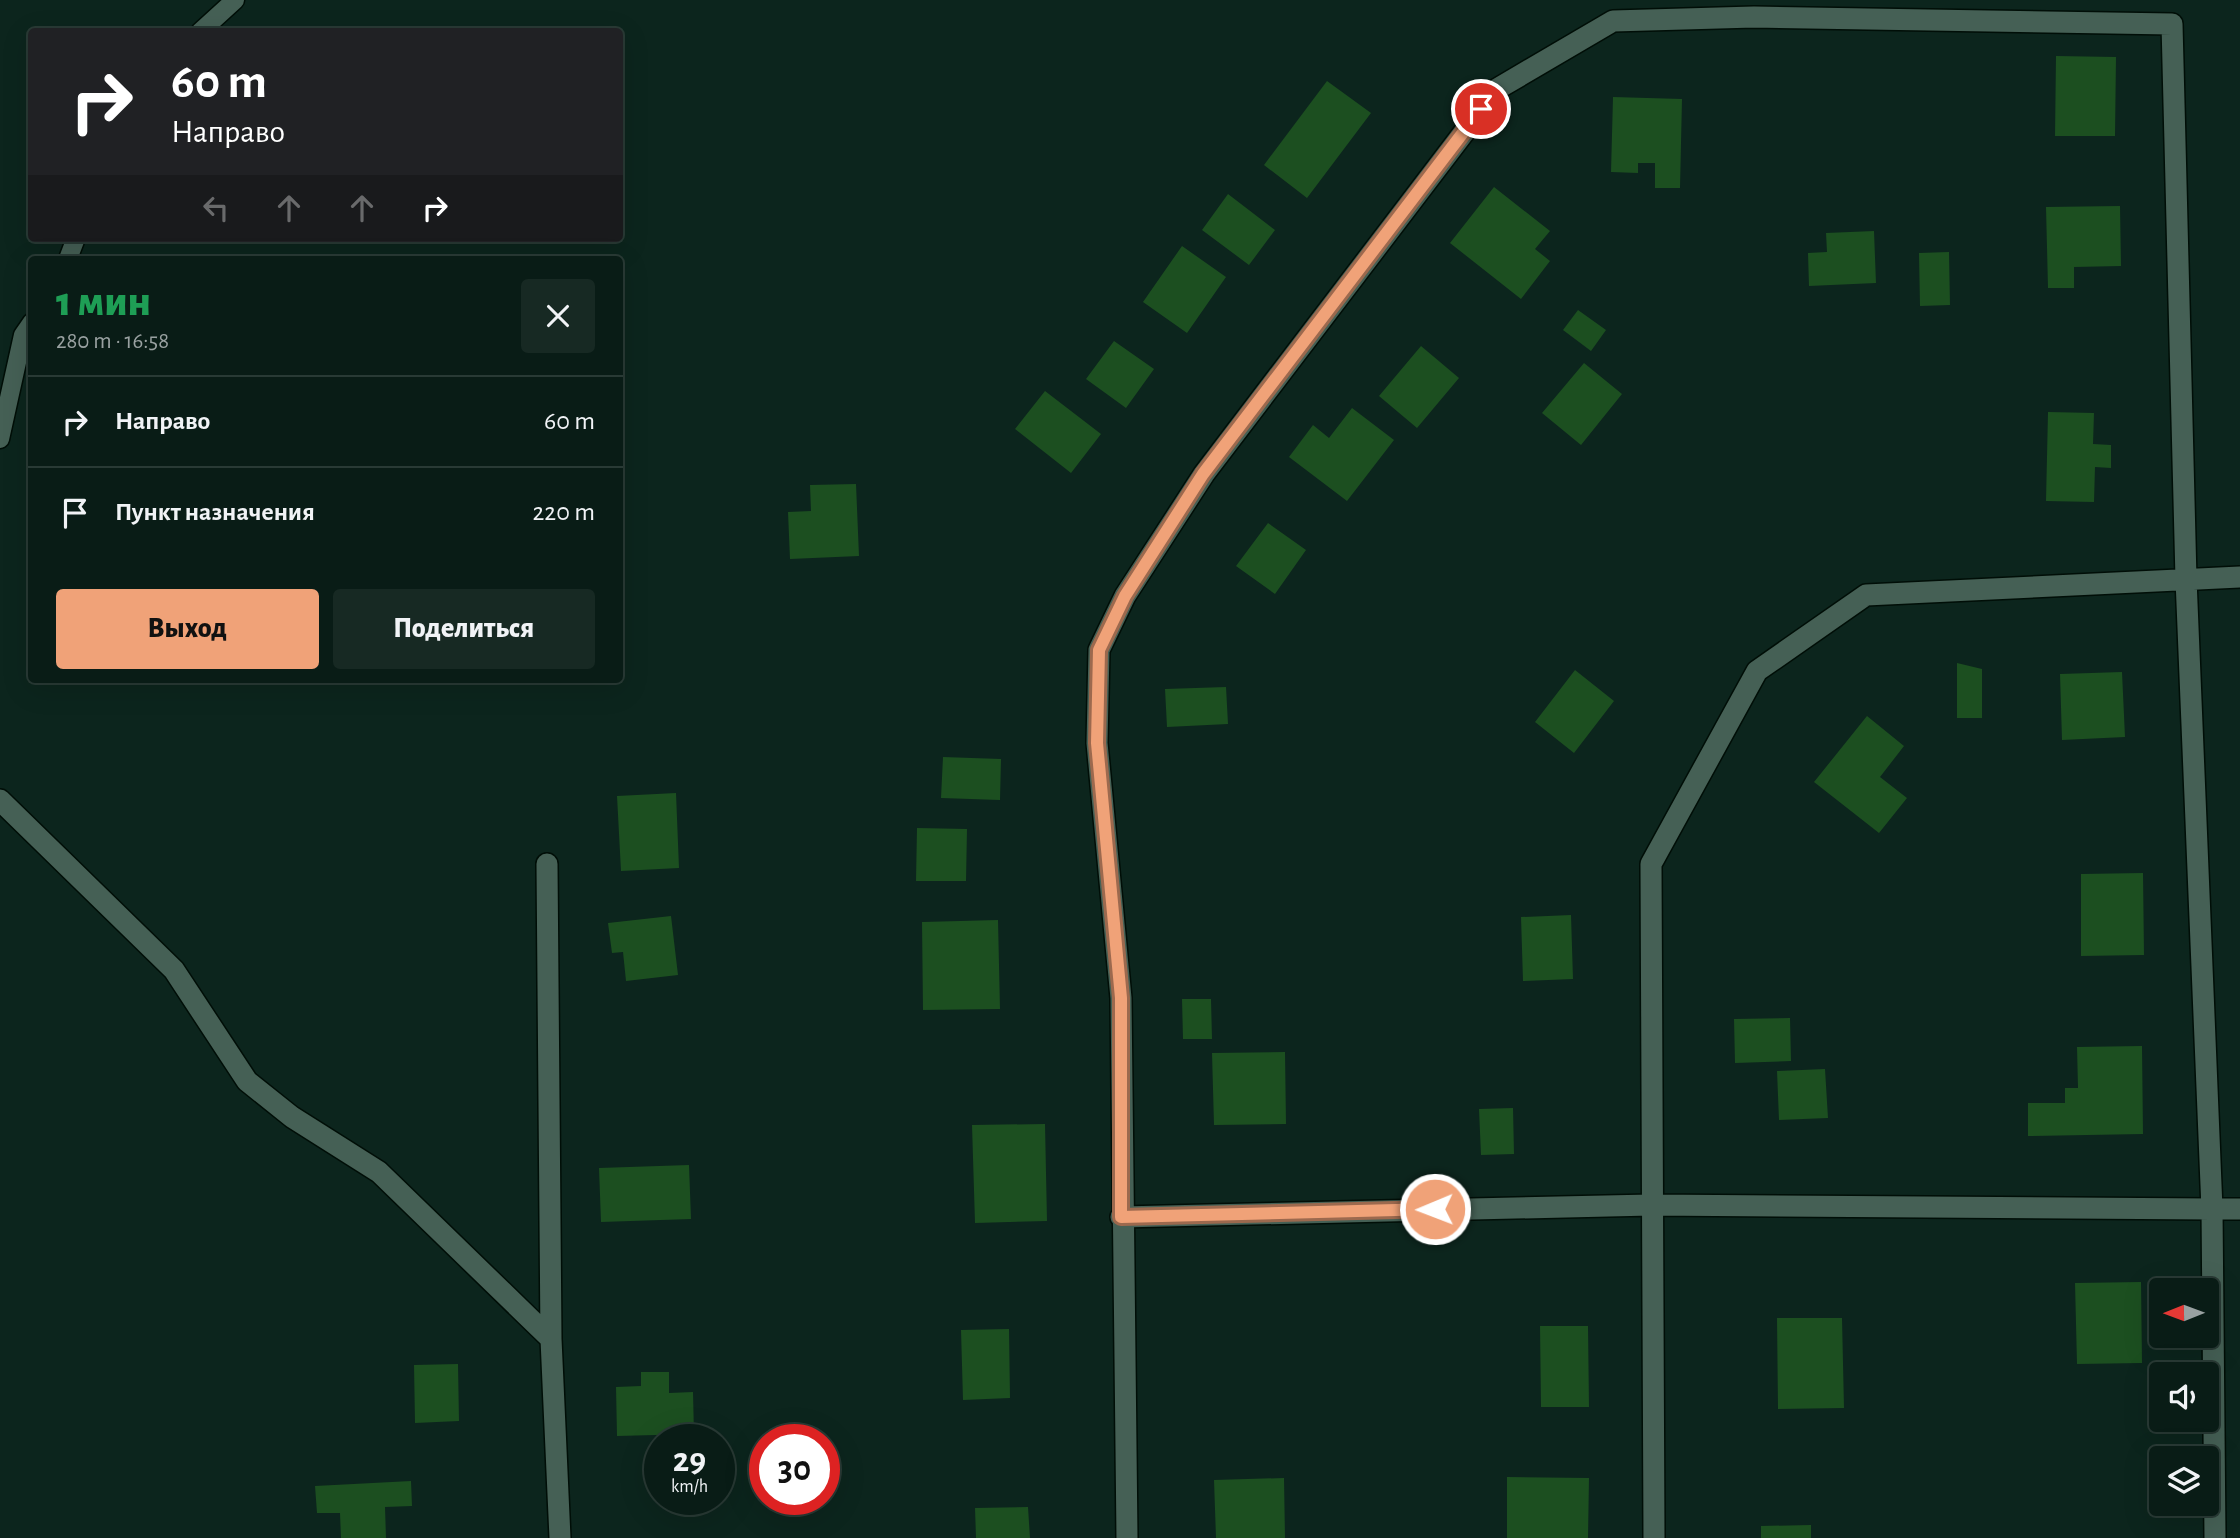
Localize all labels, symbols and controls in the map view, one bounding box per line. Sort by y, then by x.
icon: right [56,56,147,147]
text: 60 m [171,58,267,107]
pin [1451,79,1511,139]
icon: arrive [1462,90,1500,128]
text: Направо [171,116,285,148]
icon: left [197,189,235,227]
icon: ahead [270,189,308,227]
icon: ahead [343,189,381,227]
icon: right [416,189,454,227]
button: close [521,279,595,353]
text: 1 мин [56,281,151,323]
text: 280 m · 16:58 [56,330,169,353]
icon: right [56,403,94,441]
text: Направо [115,408,210,434]
text: 60 m [544,408,595,434]
icon: arrive [56,494,94,532]
text: Пункт назначения [115,499,315,525]
text: 220 m [533,499,595,525]
button: Выход [56,589,319,669]
button: Поделиться [333,589,595,669]
position arrow [1398,1172,1472,1246]
north arrow [2149,1278,2219,1348]
map controls [2149,1278,2219,1516]
button: sound [2149,1362,2219,1432]
speed limit sign: 30 [749,1424,840,1515]
text: 29 [673,1443,706,1478]
button: layers [2149,1446,2219,1516]
text: km/h [671,1478,708,1496]

